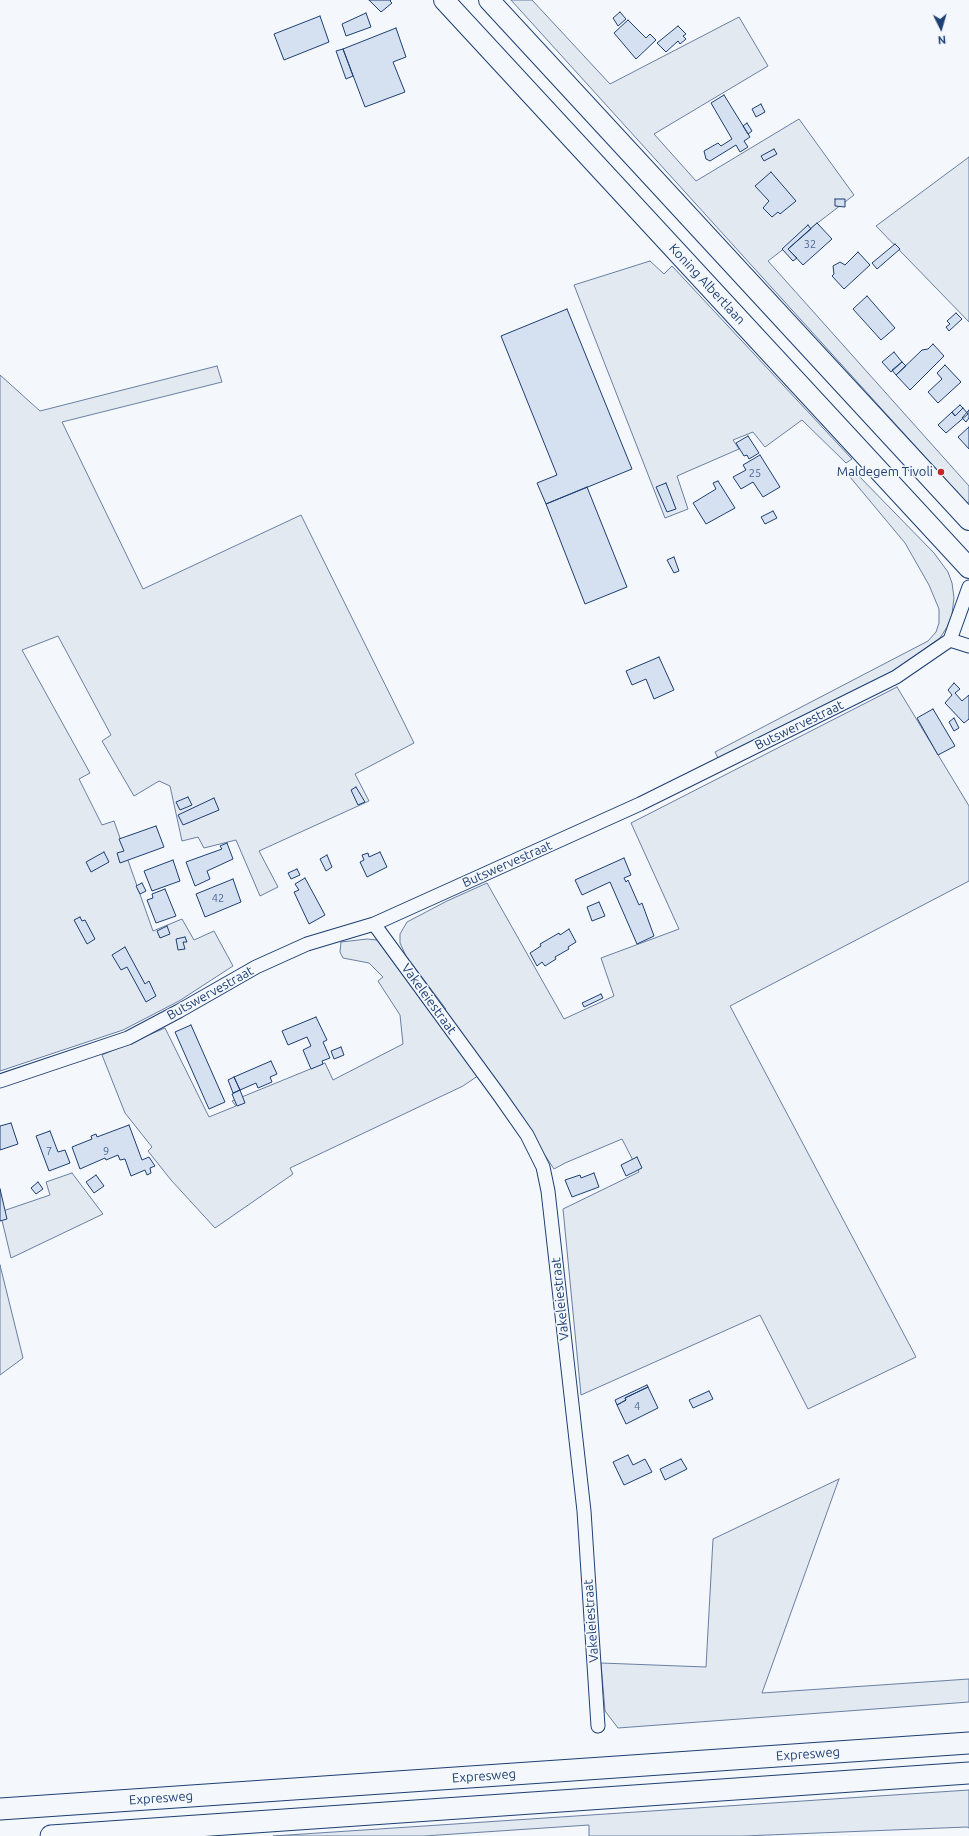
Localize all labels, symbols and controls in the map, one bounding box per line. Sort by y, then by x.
north arrow [921,8,961,48]
text: N [937,34,947,46]
house number: 32 [804,237,816,251]
street label: Koning Albertlaan [666,240,748,328]
place label: Maldegem Tivoli [837,464,933,480]
house number: 25 [749,466,761,480]
marker: Maldegem Tivoli [936,467,946,477]
street label: Butswervestraat [752,697,846,753]
street label: Butswervestraat [460,837,554,891]
house number: 42 [212,891,224,905]
street label: Vakeleiestraat [398,961,460,1037]
street label: Butswervestraat [164,963,256,1023]
house number: 7 [46,1144,52,1158]
house number: 9 [103,1144,109,1158]
street label: Vakeleiestraat [548,1257,572,1341]
house number: 4 [634,1399,640,1413]
street label: Vakeleiestraat [580,1579,602,1663]
street label: Expresweg [776,1744,840,1764]
street label: Expresweg [452,1766,516,1786]
street label: Expresweg [129,1788,193,1808]

